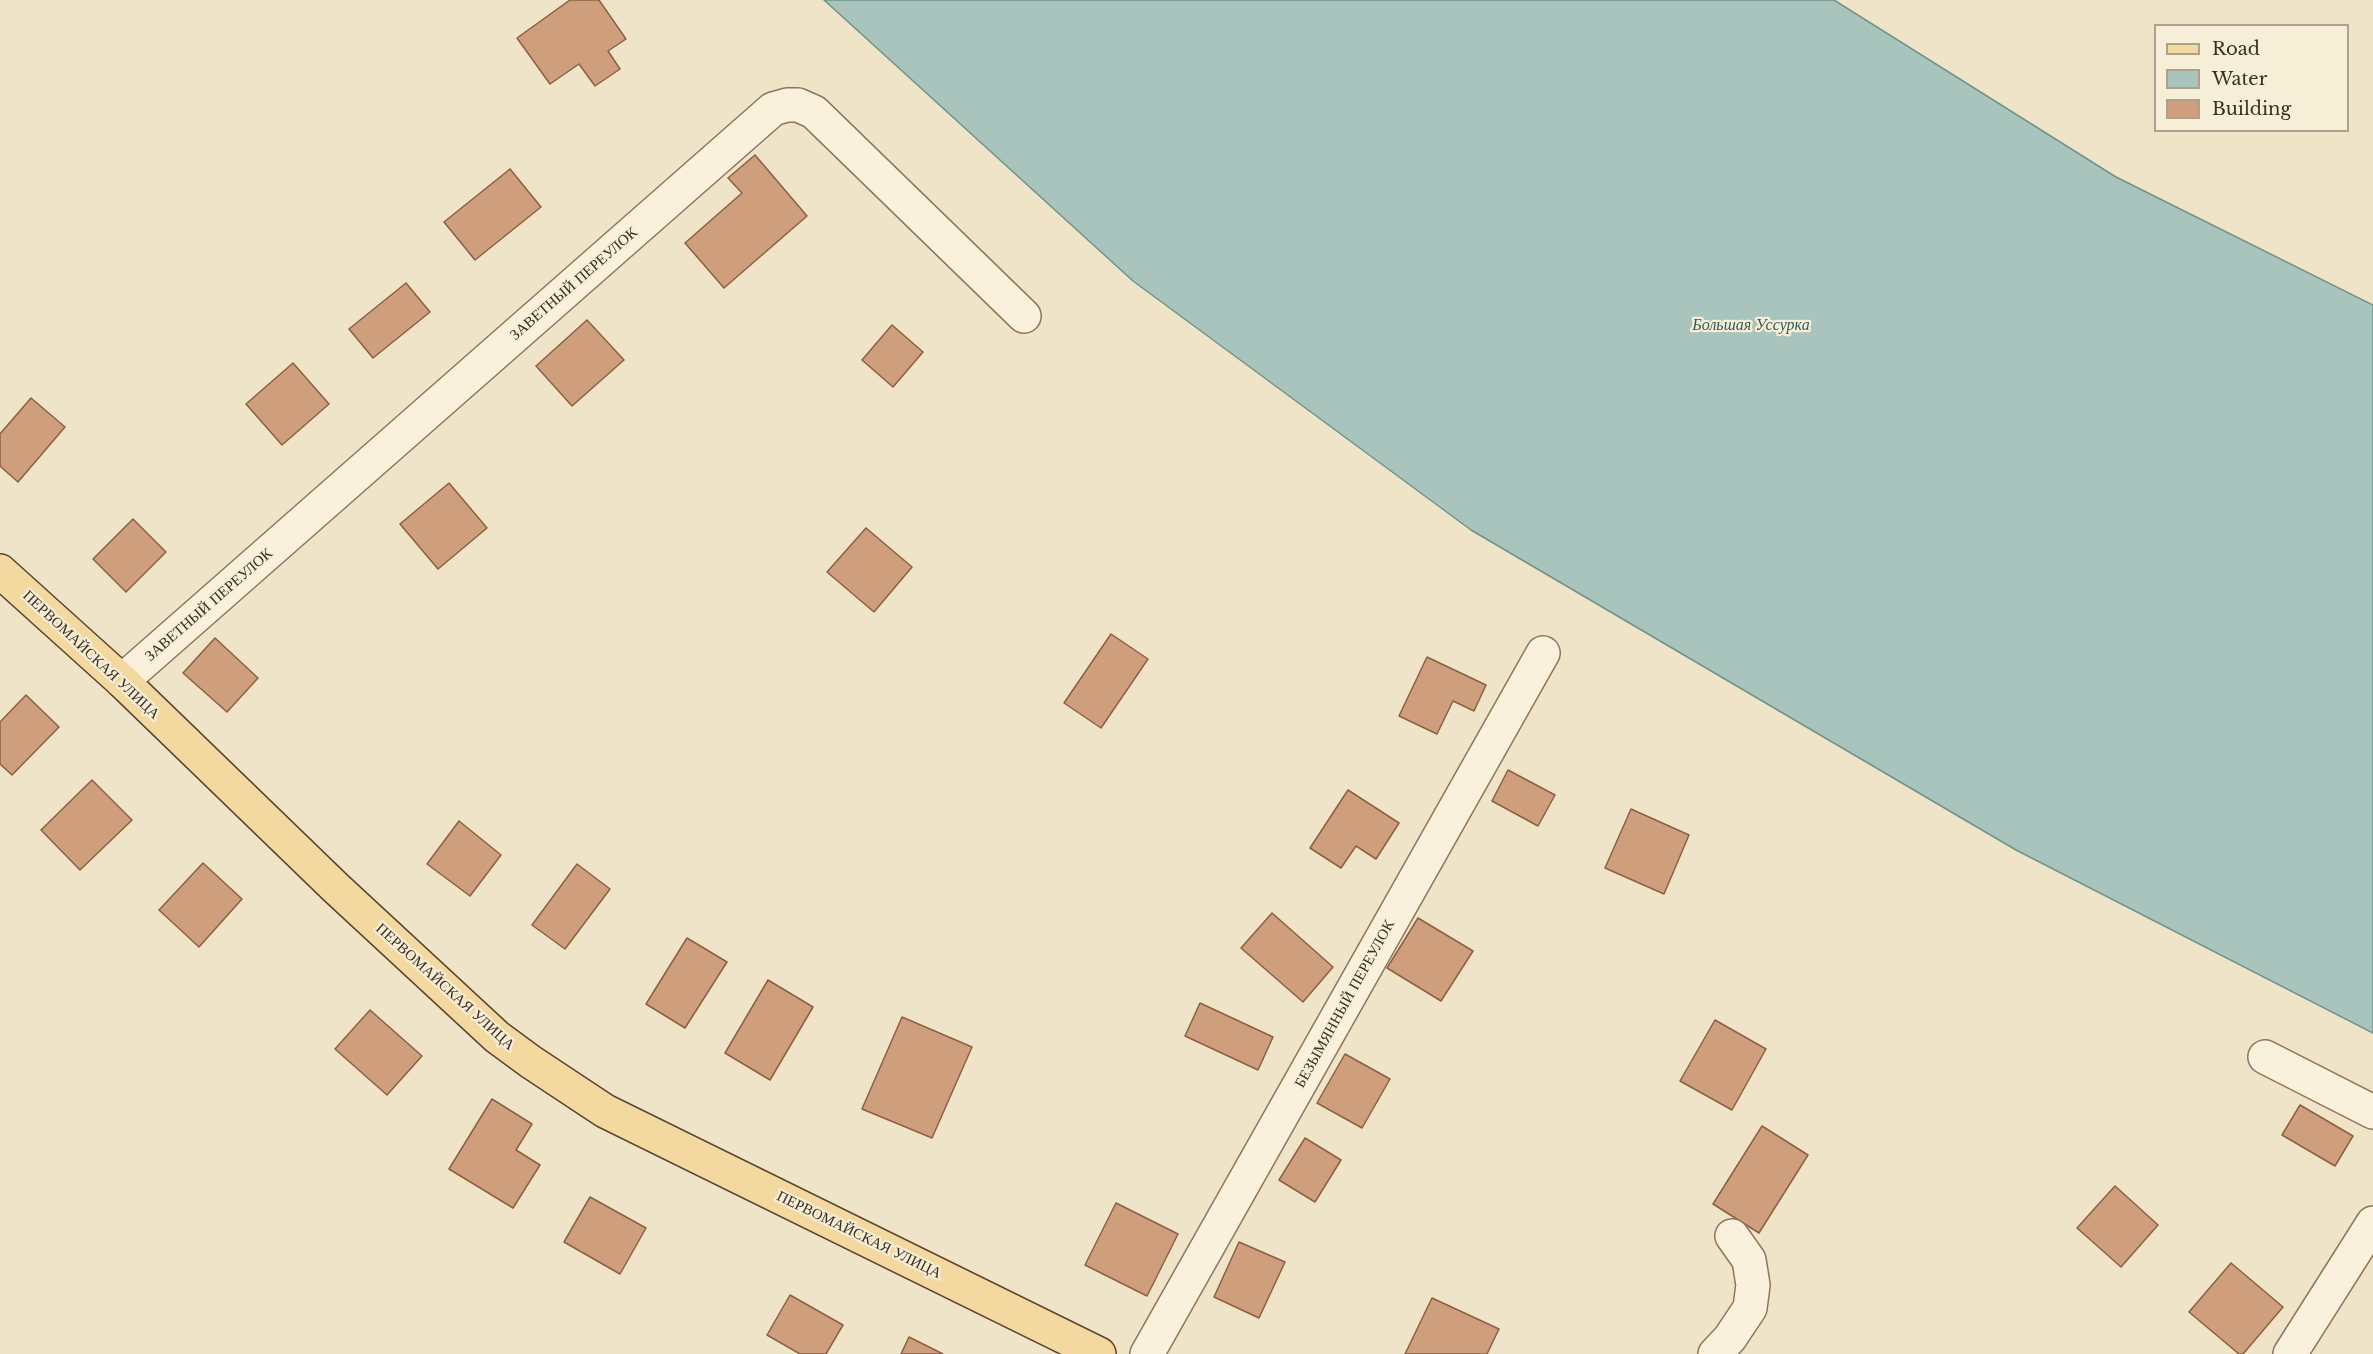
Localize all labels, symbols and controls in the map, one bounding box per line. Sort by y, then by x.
legend [2154,24,2349,132]
text: Road [2212,38,2260,60]
text: Water [2212,68,2267,90]
text: Building [2212,98,2291,120]
street label: ЗАВЕТНЫЙ ПЕРЕУЛОК [507,224,641,344]
water label: Большая Уссурка [1692,315,1810,335]
street label: ЗАВЕТНЫЙ ПЕРЕУЛОК [142,545,276,665]
street label: ПЕРВОМАЙСКАЯ УЛИЦА [19,587,163,723]
street label: БЕЗЫМЯННЫЙ ПЕРЕУЛОК [1291,917,1399,1091]
street label: ПЕРВОМАЙСКАЯ УЛИЦА [372,920,518,1054]
street label: ПЕРВОМАЙСКАЯ УЛИЦА [774,1187,944,1283]

